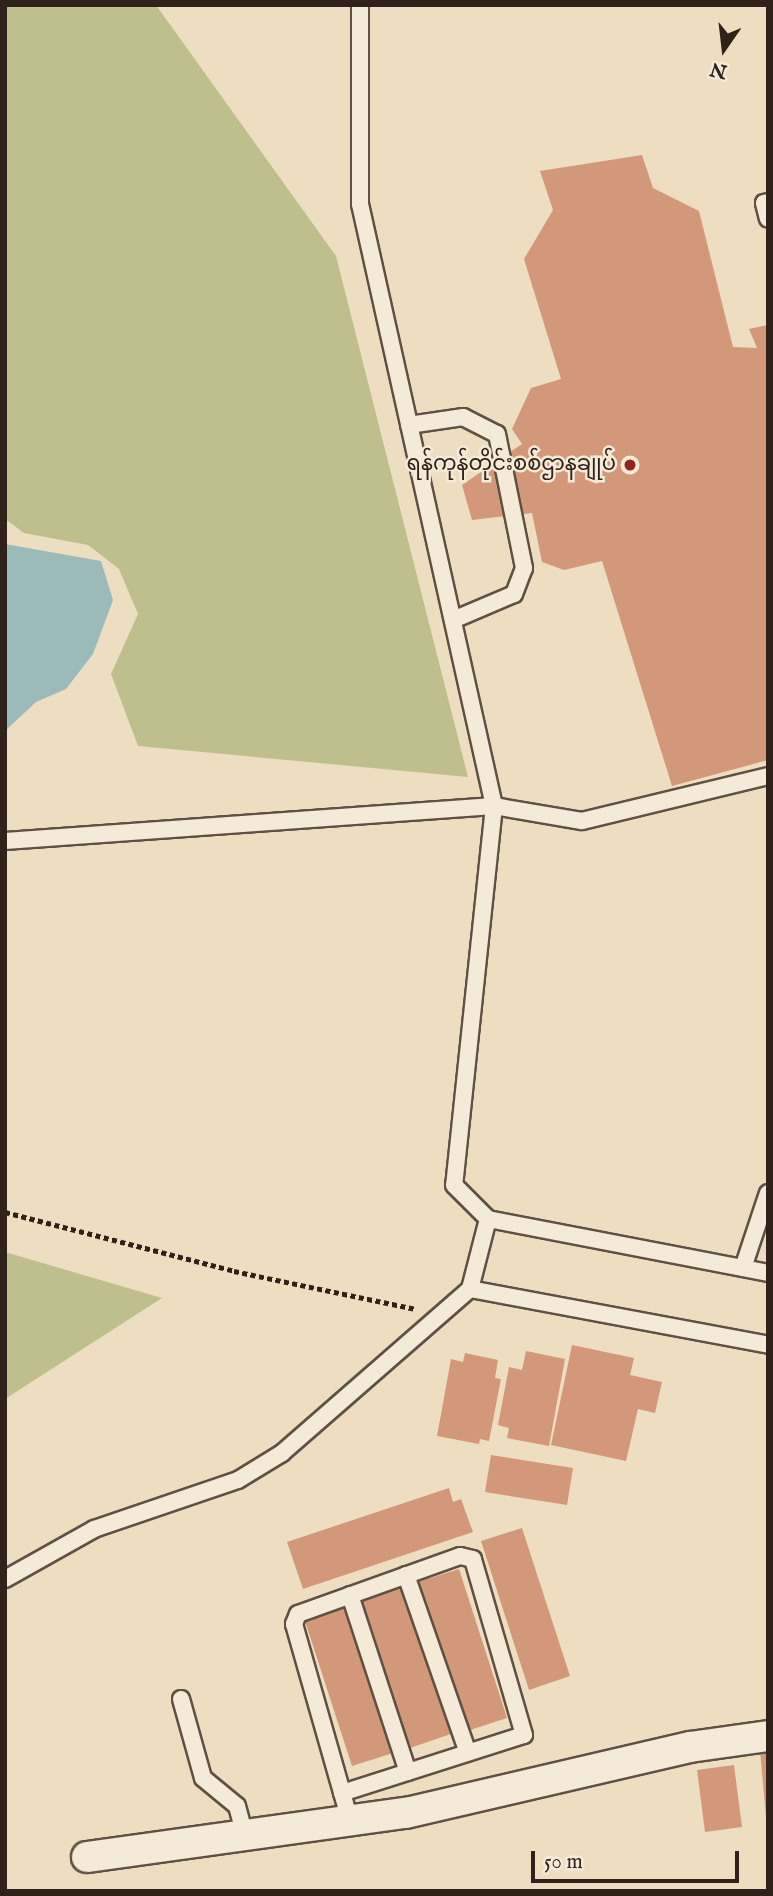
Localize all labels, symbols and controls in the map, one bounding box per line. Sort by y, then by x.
north arrow [689,14,759,84]
text: N [708,56,730,83]
place label: ရန်ကုန်တိုင်းစစ်ဌာနချုပ် [407,452,616,478]
marker: ရန်ကုန်တိုင်းစစ်ဌာနချုပ် [622,457,638,473]
scale bar [535,1836,743,1880]
text: 50 m [544,1849,583,1876]

